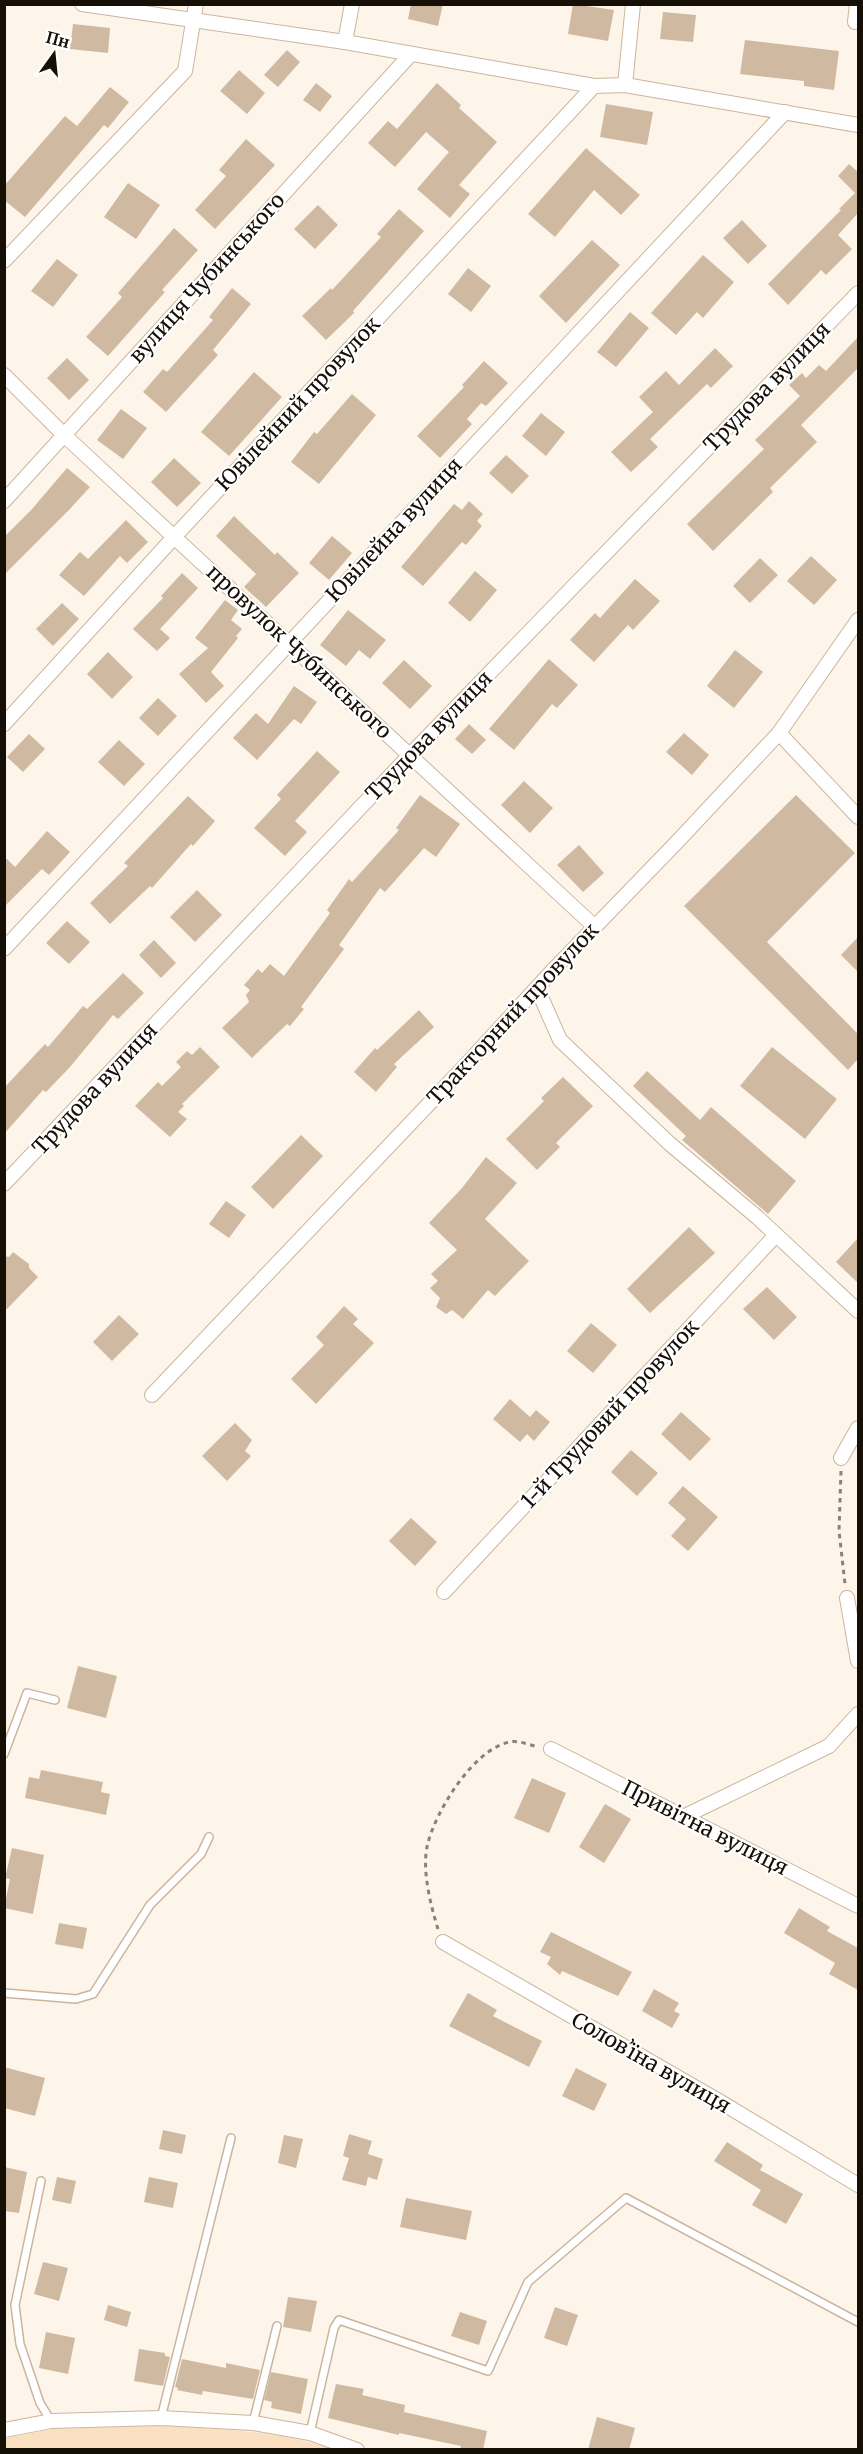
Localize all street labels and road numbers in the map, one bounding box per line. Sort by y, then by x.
street label: вулиця Чубинського [123,187,290,369]
street label: Ювілейний провулок [210,311,386,497]
street label: Трудова вулиця [698,316,836,458]
street label: Ювілейна вулиця [320,452,468,608]
street label: провулок Чубинського [201,559,398,745]
street label: Трудова вулиця [360,665,498,807]
street label: Тракторний провулок [421,917,604,1110]
street label: Трудова вулиця [26,1017,163,1160]
street label: 1-й Трудовий провулок [515,1313,704,1514]
street label: Привітна вулиця [618,1774,793,1881]
street label: Соловʼїна вулиця [567,2006,736,2119]

